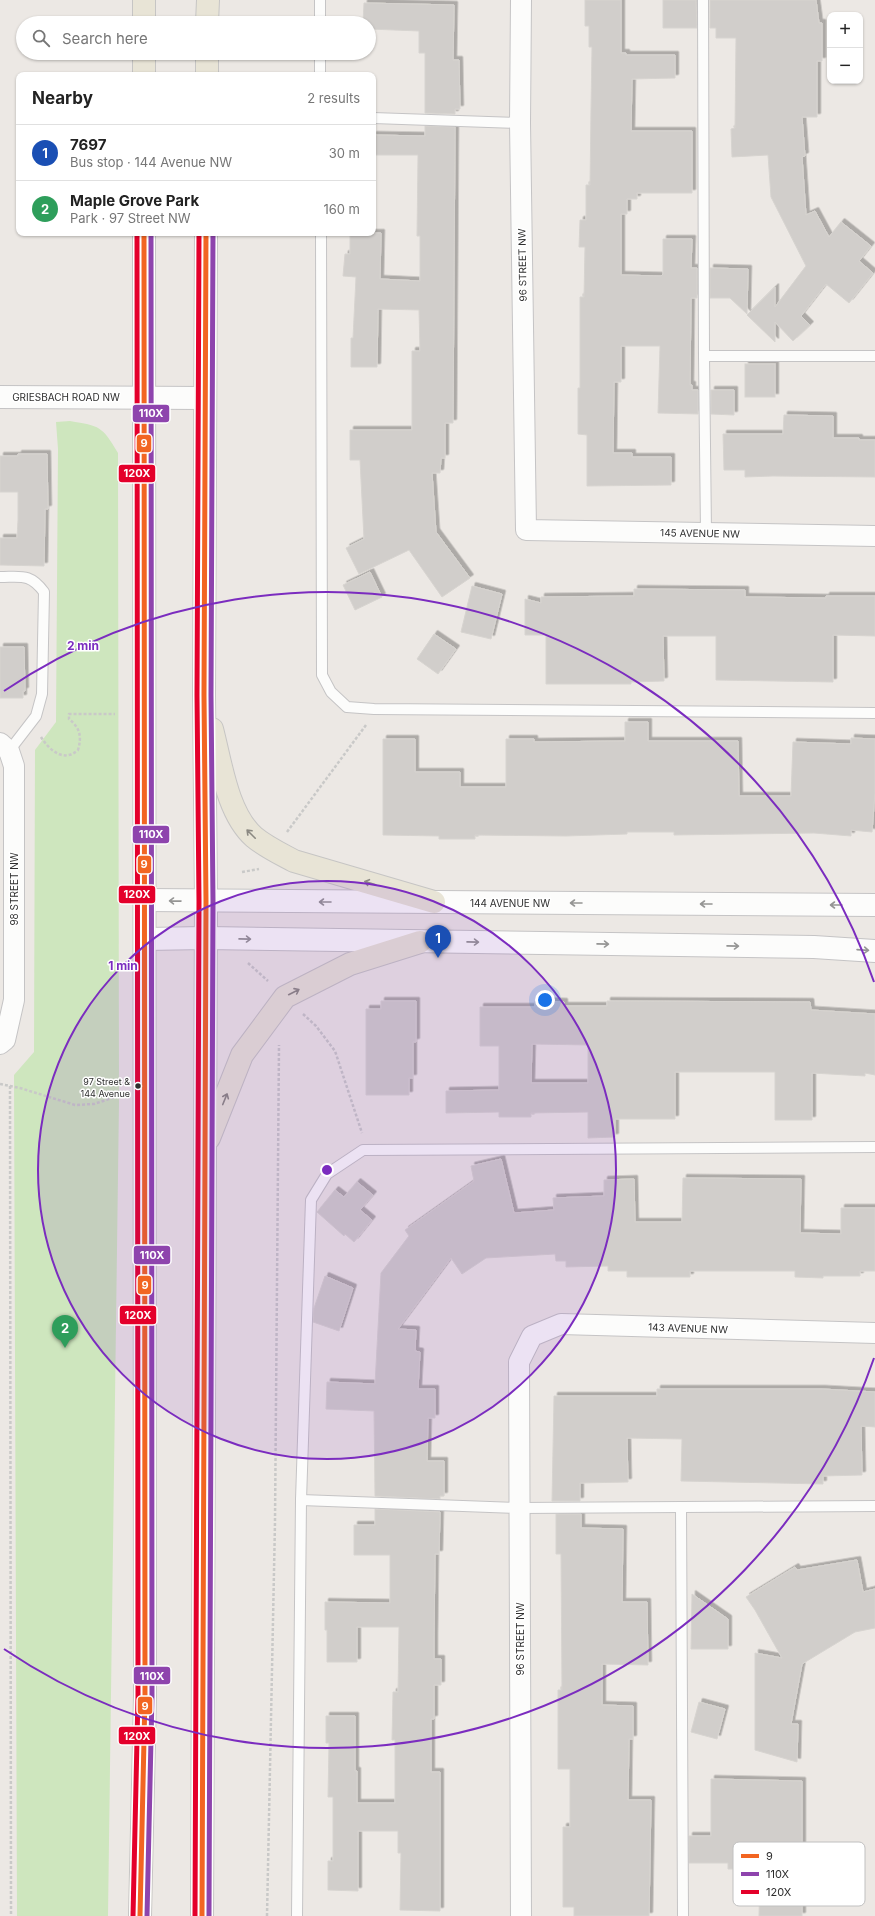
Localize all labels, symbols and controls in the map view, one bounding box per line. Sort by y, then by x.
map controls [827,12,863,84]
button: + [827,12,863,48]
search box [16,16,376,60]
icon: search [30,27,52,49]
text: Search here [62,29,148,48]
button: − [827,48,863,84]
text: Nearby [32,88,93,108]
text: 2 results [307,90,360,106]
text: 7697 [70,135,106,154]
text: 1 [42,145,48,161]
text: 30 m [329,145,360,161]
text: Bus stop · 144 Avenue NW [70,154,232,170]
text: Maple Grove Park [70,191,199,210]
text: 2 [41,201,49,217]
text: 160 m [323,201,360,217]
text: Park · 97 Street NW [70,210,191,226]
street label: 96 STREET NW [515,228,529,302]
street label: GRIESBACH ROAD NW [12,391,120,403]
line badge: 110X [132,404,170,423]
text: 110X [139,406,163,420]
line badge: 9 [136,434,152,453]
text: 9 [140,436,148,450]
line badge: 120X [118,464,156,483]
text: 120X [124,466,150,480]
street label: 145 AVENUE NW [660,526,740,540]
text: 2 min [67,638,99,653]
line badge: 110X [132,825,170,844]
text: 110X [139,827,163,841]
one-way arrow [246,829,256,839]
street label: 98 STREET NW [8,852,20,926]
line badge: 9 [137,855,152,874]
text: 9 [140,857,148,871]
one-way arrow [364,879,377,886]
line badge: 120X [118,885,156,904]
text: 120X [124,887,150,901]
one-way arrow [169,897,182,905]
street label: 144 AVENUE NW [470,897,550,909]
one-way arrow [319,898,332,906]
one-way arrow [570,899,583,907]
one-way arrow [700,900,713,908]
one-way arrow [830,901,843,909]
pin: 1 [425,925,451,958]
one-way arrow [238,936,251,943]
one-way arrow [466,938,479,946]
one-way arrow [596,940,609,948]
one-way arrow [726,942,739,950]
one-way arrow [856,946,869,953]
text: 1 min [108,958,138,973]
one-way arrow [288,988,300,995]
your location [535,990,555,1010]
place label: 97 Street & 144 Avenue [81,1076,130,1099]
marker: 97 Street & 144 Avenue [133,1081,143,1091]
one-way arrow [221,1094,229,1106]
centre of rings [320,1163,334,1177]
line badge: 110X [133,1245,171,1265]
text: 110X [140,1248,164,1262]
line badge: 9 [137,1275,152,1295]
text: 9 [141,1278,149,1292]
line badge: 120X [119,1305,157,1325]
text: 120X [125,1308,151,1322]
pin: 2 [52,1315,78,1348]
street label: 143 AVENUE NW [648,1321,728,1335]
street label: 96 STREET NW [514,1602,526,1676]
line badge: 110X [133,1666,171,1685]
text: 110X [140,1669,164,1683]
line badge: 9 [137,1696,153,1715]
text: 9 [141,1699,149,1713]
line badge: 120X [118,1726,156,1745]
text: 120X [124,1729,150,1743]
legend [733,1842,865,1906]
text: 9 [766,1849,773,1863]
text: 110X [766,1867,790,1881]
text: 120X [766,1885,792,1899]

